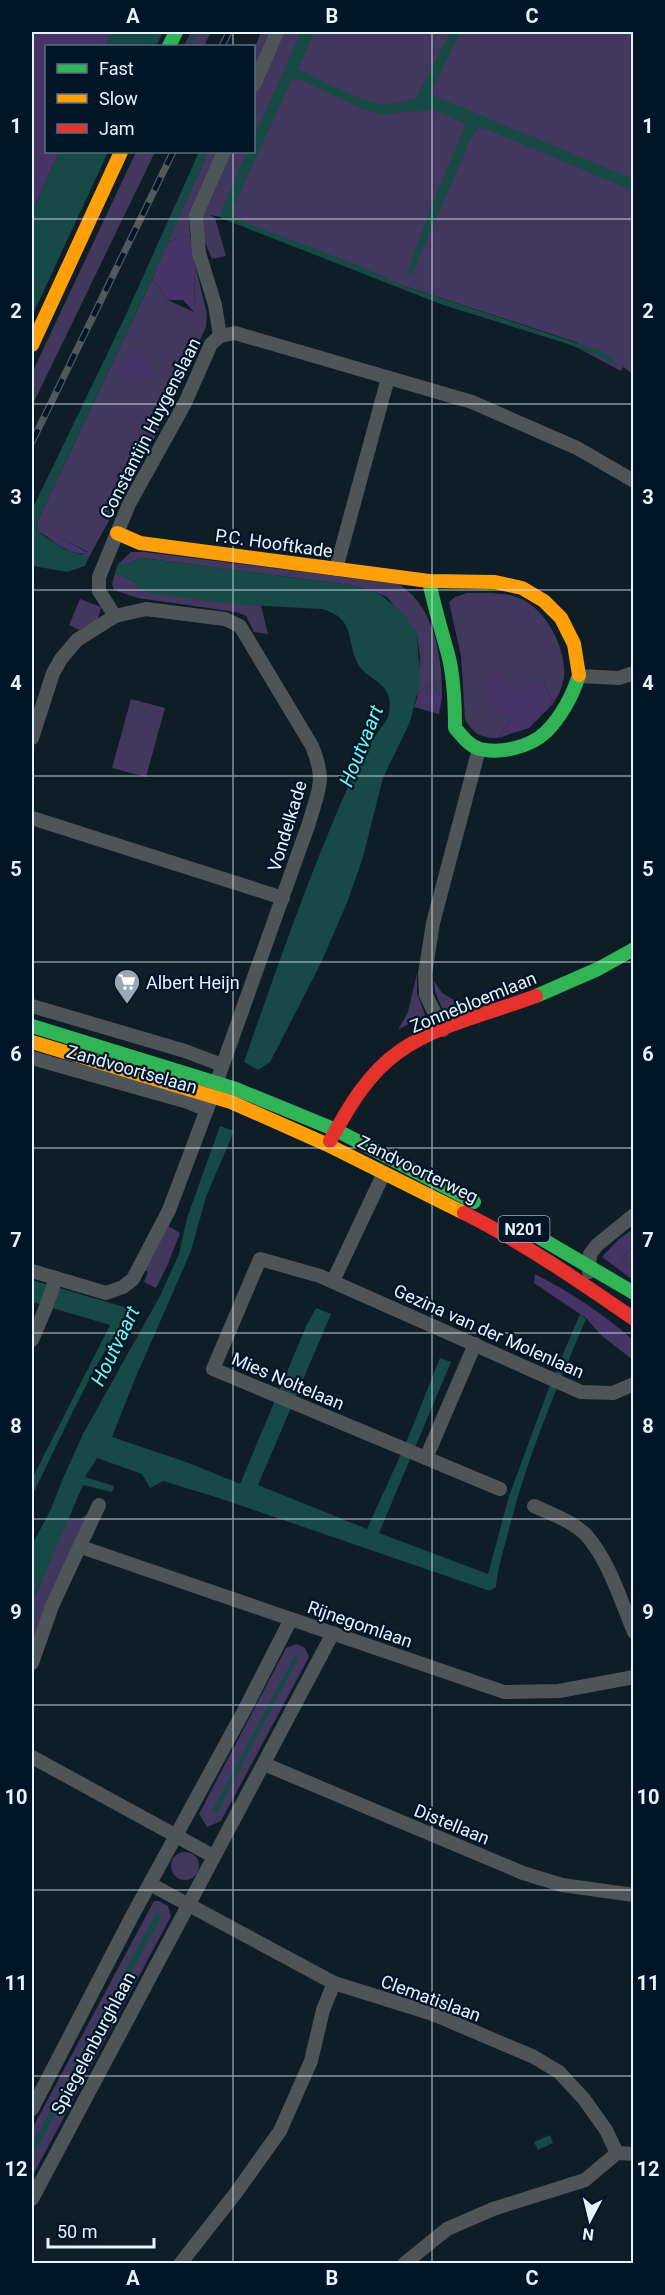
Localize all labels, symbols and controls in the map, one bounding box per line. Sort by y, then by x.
text: A [126,4,140,28]
text: B [326,4,338,28]
text: C [525,4,539,28]
legend [45,45,255,153]
text: Fast [99,58,134,79]
text: Slow [99,88,138,109]
text: 1 [10,114,22,138]
text: 1 [642,114,654,138]
text: Jam [99,118,135,139]
text: 2 [10,299,22,323]
text: 2 [642,299,654,323]
street label: Constantijn Huygenslaan [95,334,205,522]
text: 3 [10,485,22,509]
text: 3 [642,485,654,509]
street label: P.C. Hooftkade [214,524,334,562]
text: 4 [10,671,22,695]
text: 4 [642,671,654,695]
water label: Houtvaart [334,701,388,790]
street label: Vondelkade [263,778,311,874]
text: 5 [10,857,22,881]
text: 5 [642,857,654,881]
supermarket icon: Albert Heijn [112,967,142,1005]
street label: Zonnebloemlaan [407,967,539,1037]
place label: Albert Heijn [146,972,240,993]
street label: Zandvoortselaan [64,1040,200,1098]
text: 6 [10,1042,22,1066]
text: 6 [642,1042,654,1066]
street label: Zandvoorterweg [354,1131,482,1207]
road number: N201 [498,1216,550,1242]
text: 7 [10,1228,22,1252]
text: 7 [642,1228,654,1252]
street label: Gezina van der Molenlaan [391,1279,587,1383]
water label: Houtvaart [85,1302,145,1390]
street label: Mies Noltelaan [229,1348,347,1414]
text: 8 [10,1414,22,1438]
text: 8 [642,1414,654,1438]
street label: Rijnegomlaan [305,1596,415,1652]
text: 9 [10,1600,22,1624]
text: 9 [642,1600,654,1624]
text: 10 [5,1785,27,1809]
text: 10 [637,1785,659,1809]
street label: Distellaan [411,1799,493,1849]
street label: Spiegelenburghlaan [47,1968,139,2118]
street label: Clematislaan [378,1970,484,2026]
text: 11 [5,1971,27,1995]
text: 11 [637,1971,659,1995]
text: 12 [5,2157,27,2181]
text: 12 [637,2157,659,2181]
north arrow [560,2190,620,2250]
scale bar [48,2211,154,2249]
text: 50 m [57,2221,97,2242]
text: N [581,2224,595,2245]
text: A [126,2266,140,2290]
text: B [326,2266,338,2290]
text: C [525,2266,539,2290]

